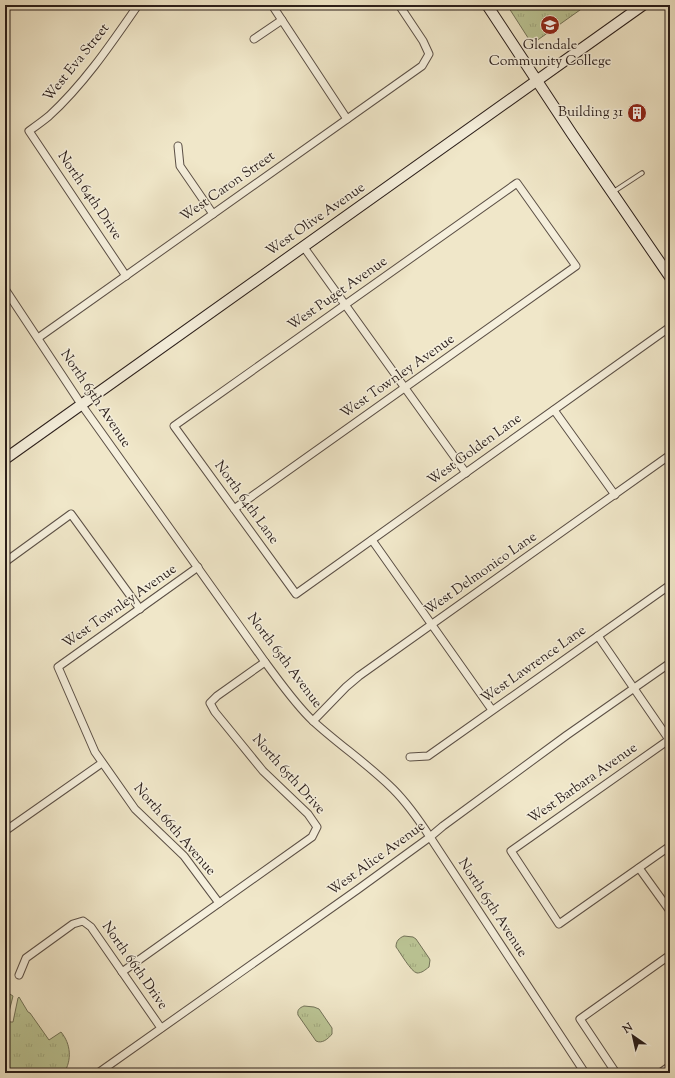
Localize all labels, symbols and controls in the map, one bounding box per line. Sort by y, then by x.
school or university icon: Glendale Community College [539,14,561,36]
street label: West Eva Street [39,19,115,106]
place label: Glendale Community College [489,36,611,72]
building icon: Building 31 [626,102,648,124]
place label: Building 31 [558,103,623,123]
street label: West Caron Street [177,147,280,227]
street label: North 64th Drive [52,148,126,244]
street label: West Olive Avenue [262,178,370,262]
street label: West Puget Avenue [284,252,392,336]
street label: West Townley Avenue [337,330,459,424]
street label: North 65th Avenue [55,346,135,452]
street label: West Golden Lane [424,409,526,491]
street label: North 64th Lane [209,457,283,549]
street label: West Delmonico Lane [421,528,541,620]
street label: West Townley Avenue [59,560,181,654]
street label: North 65th Avenue [242,609,326,713]
street label: West Lawrence Lane [477,621,591,709]
street label: North 65th Drive [247,731,329,819]
street label: West Barbara Avenue [524,739,642,829]
street label: North 66th Avenue [128,779,220,881]
street label: West Alice Avenue [324,817,430,901]
street label: North 65th Avenue [452,855,532,961]
street label: North 66th Drive [96,918,172,1014]
north arrow [613,1016,653,1056]
text: N [619,1019,636,1038]

